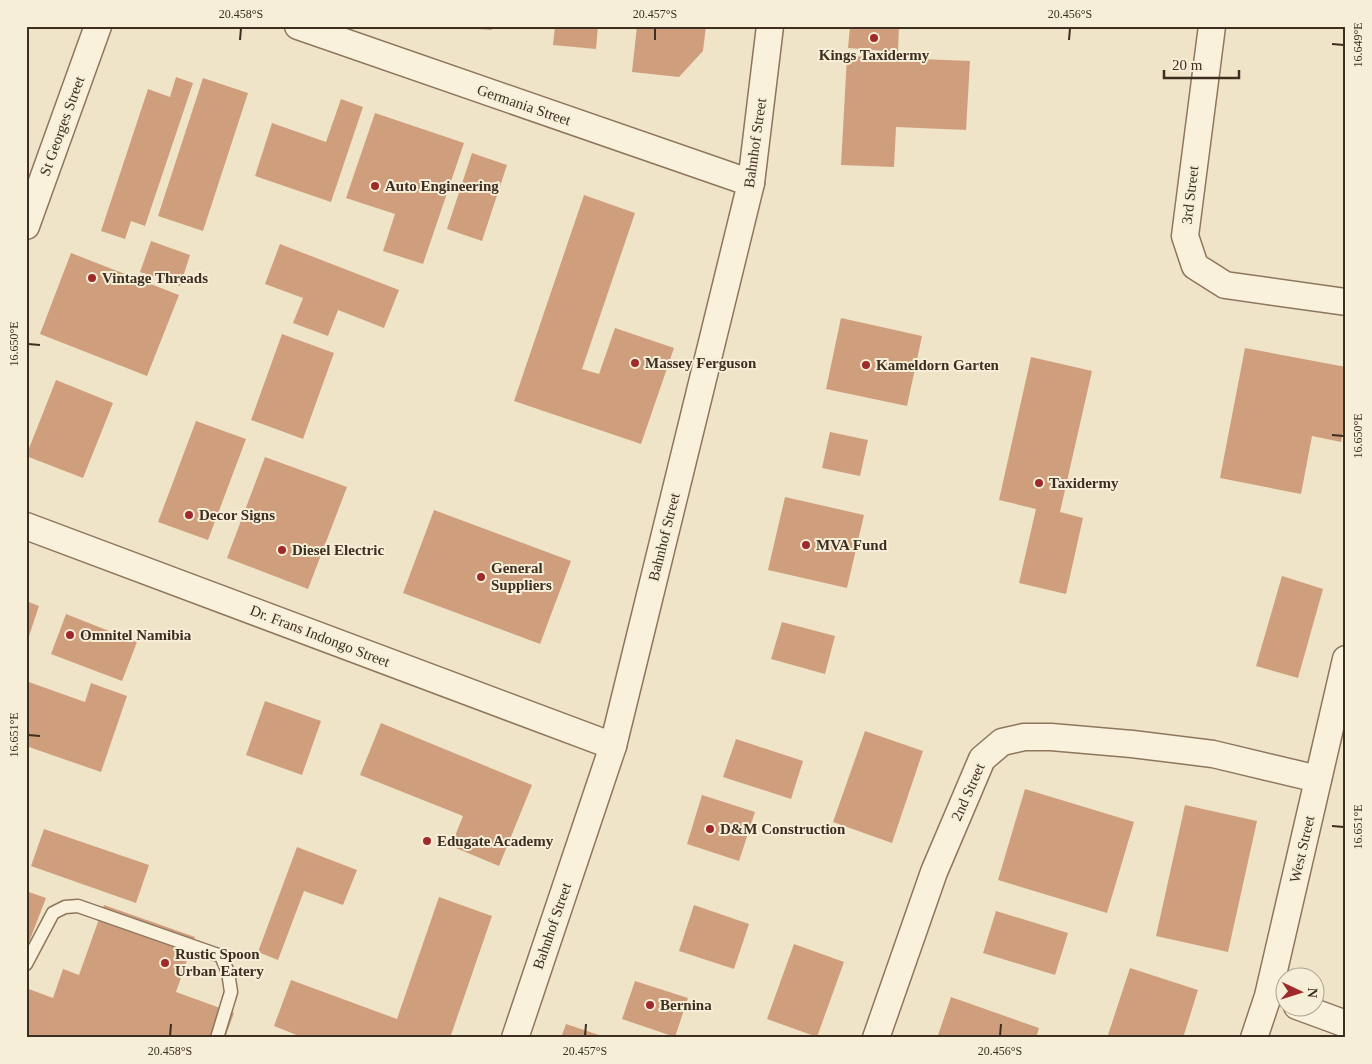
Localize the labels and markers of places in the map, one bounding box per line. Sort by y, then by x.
marker: Kings Taxidermy [868,32,880,44]
place label: Kings Taxidermy [819,47,930,63]
place label: Auto Engineering [385,178,499,194]
marker: Auto Engineering [369,180,381,192]
place label: Vintage Threads [102,270,208,286]
marker: Vintage Threads [86,272,98,284]
place label: Massey Ferguson [645,355,757,371]
marker: Massey Ferguson [629,357,641,369]
place label: Kameldorn Garten [876,357,1000,373]
marker: Kameldorn Garten [860,359,872,371]
place label: Taxidermy [1049,475,1119,491]
marker: Taxidermy [1033,477,1045,489]
place label: Decor Signs [199,507,275,523]
marker: Decor Signs [183,509,195,521]
place label: MVA Fund [816,537,888,553]
marker: MVA Fund [800,539,812,551]
place label: Diesel Electric [292,542,384,558]
marker: Diesel Electric [276,544,288,556]
place label: General Suppliers [491,560,552,593]
marker: General Suppliers [475,571,487,583]
place label: Omnitel Namibia [80,627,192,643]
marker: Omnitel Namibia [64,629,76,641]
place label: D&M Construction [720,821,846,837]
marker: D&M Construction [704,823,716,835]
place label: Edugate Academy [437,833,554,849]
marker: Edugate Academy [421,835,433,847]
place label: Rustic Spoon Urban Eatery [175,946,264,979]
marker: Rustic Spoon Urban Eatery [159,957,171,969]
place label: Bernina [660,997,712,1013]
marker: Bernina [644,999,656,1011]

